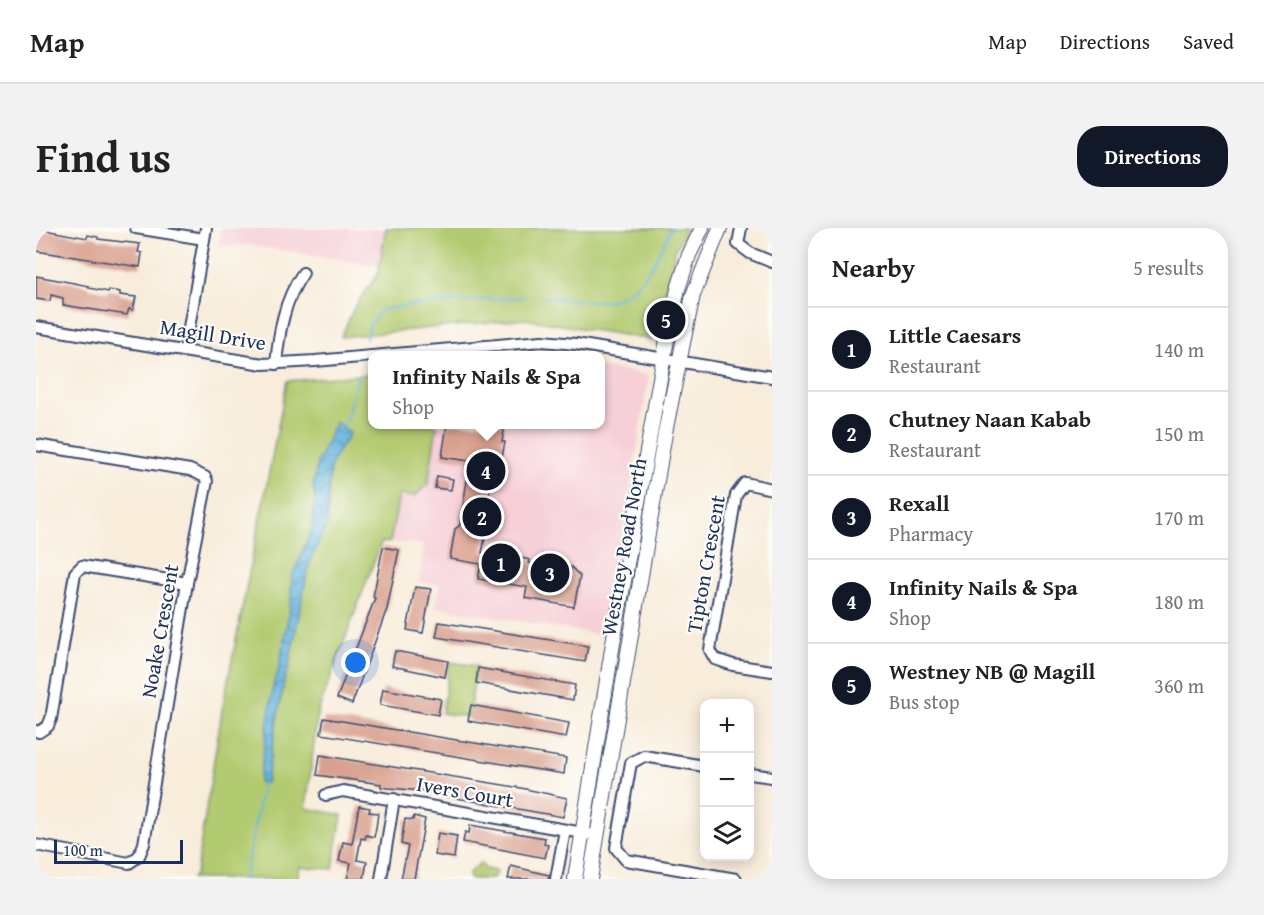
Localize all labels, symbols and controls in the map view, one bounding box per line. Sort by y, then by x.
text: Map [30,21,84,62]
text: Map [988,26,1027,57]
text: Directions [1060,26,1150,57]
text: Saved [1183,26,1234,57]
text: Find us [36,126,171,187]
button: Directions [1077,126,1228,187]
text: Nearby [832,248,915,287]
text: 5 results [1133,253,1204,282]
pin: 5 [646,298,686,343]
street label: Magill Drive [158,311,268,358]
text: Little Caesars [889,319,1021,351]
text: 1 [846,335,857,364]
text: 140 m [1154,335,1204,364]
popup [368,351,605,429]
text: Restaurant [889,351,981,380]
text: Infinity Nails & Spa [392,360,581,392]
text: Shop [392,392,434,421]
text: Chutney Naan Kabab [889,403,1091,435]
text: 2 [846,419,857,448]
text: 150 m [1154,419,1204,448]
text: Restaurant [889,435,981,464]
pin: 4 [466,448,506,494]
street label: Westney Road North [593,455,654,638]
text: Rexall [889,487,950,519]
street label: Tipton Crescent [678,492,733,635]
pin: 2 [462,494,502,540]
text: 3 [846,503,857,532]
text: 170 m [1154,503,1204,532]
text: Pharmacy [889,519,973,548]
pin: 1 [482,540,520,586]
pin: 3 [530,550,570,596]
street label: Noake Crescent [132,561,187,700]
text: Infinity Nails & Spa [889,571,1078,603]
text: 4 [846,587,857,616]
text: 180 m [1154,587,1204,616]
text: Shop [889,603,931,632]
your location [341,648,370,677]
text: Westney NB @ Magill [889,655,1095,687]
text: 5 [846,671,857,700]
text: 360 m [1154,671,1204,700]
text: Bus stop [889,687,960,716]
map controls [700,699,754,861]
button: + [700,699,754,753]
button: − [700,753,754,807]
street label: Ivers Court [414,768,516,815]
button: layers [700,807,754,861]
scale bar [54,837,183,864]
text: 100 m [63,838,103,862]

